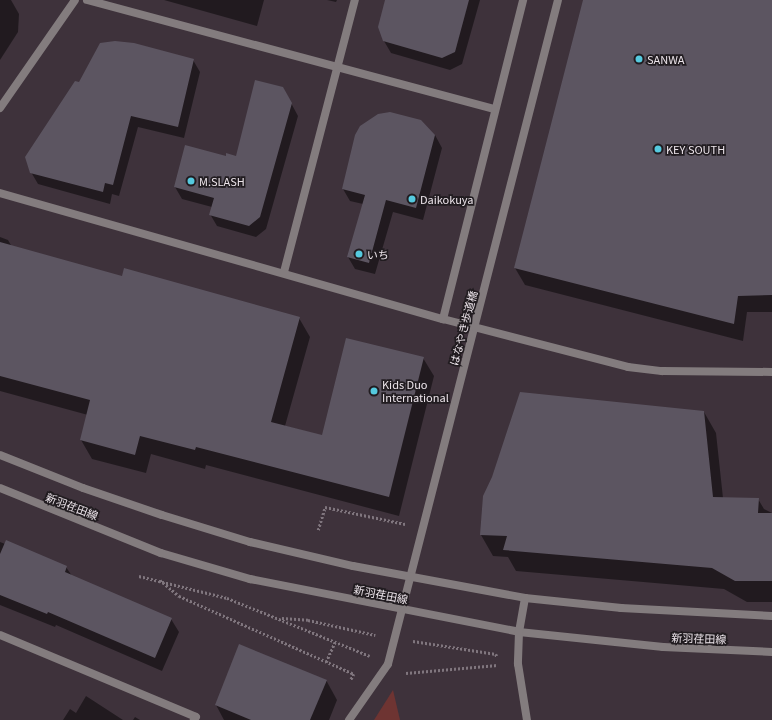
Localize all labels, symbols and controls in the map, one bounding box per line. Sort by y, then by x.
place label: SANWA [647,52,685,66]
marker: SANWA [634,54,644,64]
place label: KEY SOUTH [666,142,725,156]
marker: KEY SOUTH [653,144,663,154]
place label: M.SLASH [199,174,245,188]
marker: M.SLASH [186,176,196,186]
place label: Daikokuya [420,192,473,206]
marker: Daikokuya [407,194,417,204]
place label: いち [367,247,389,261]
marker: いち [354,249,364,259]
street label: はなやき歩道橋 [447,289,479,367]
place label: Kids Duo International [382,378,449,404]
marker: Kids Duo International [369,386,379,396]
street label: 新羽荏田線 [44,490,100,522]
street label: 新羽荏田線 [353,582,409,606]
street label: 新羽荏田線 [671,630,727,646]

